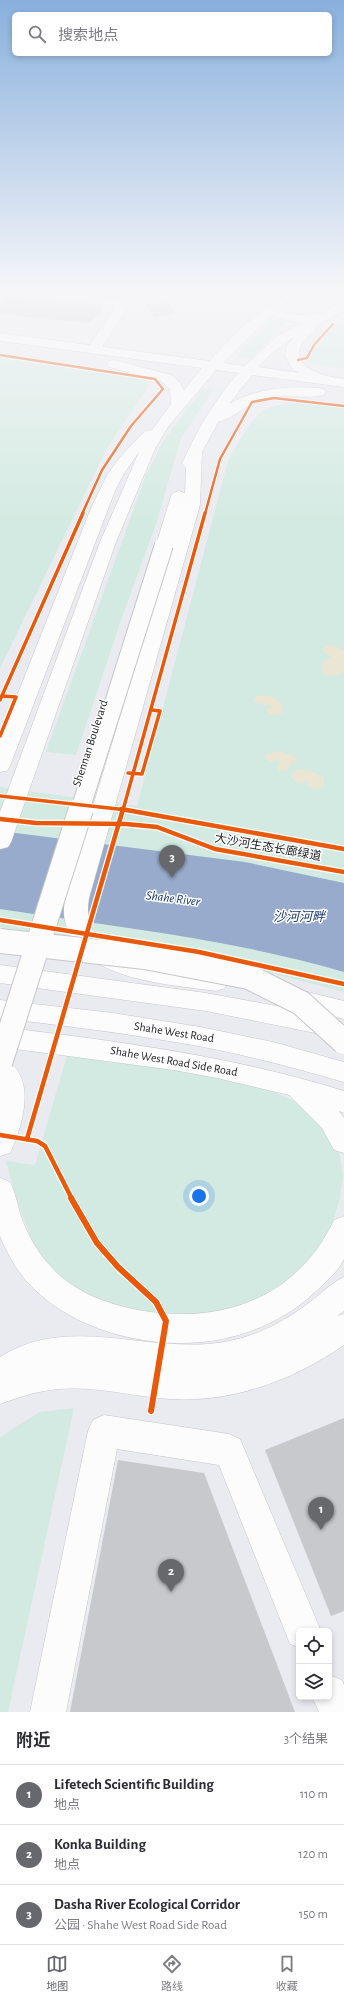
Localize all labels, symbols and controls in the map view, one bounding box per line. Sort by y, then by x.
search box [12,12,332,56]
icon: search [26,23,48,45]
text: 搜索地点 [58,28,118,43]
street label: Shennan Boulevard [70,698,110,788]
street label: 大沙河生态长廊绿道 [214,831,322,862]
pin: 3 [159,845,185,878]
water label: Shahe River [145,889,202,909]
water label: 沙河河畔 [273,910,327,924]
street label: Shahe West Road [133,1020,215,1044]
street label: Shahe West Road Side Road [109,1044,239,1078]
your location [189,1186,209,1206]
pin: 1 [308,1497,334,1530]
pin: 2 [158,1559,184,1592]
map controls [296,1628,332,1700]
button: locate [296,1628,332,1664]
button: layers [296,1664,332,1700]
text: 附近 [16,1732,50,1749]
text: 3个结果 [284,1733,328,1746]
text: Lifetech Scientific Building [54,1777,214,1792]
text: 1 [27,1788,31,1801]
text: 110 m [300,1788,328,1801]
text: 地点 [54,1799,80,1812]
text: Konka Building [54,1837,146,1852]
text: 2 [26,1848,32,1861]
text: 120 m [298,1848,328,1861]
text: 地点 [54,1859,80,1872]
text: Dasha River Ecological Corridor [54,1897,240,1912]
text: 3 [26,1908,32,1921]
text: 150 m [299,1908,328,1921]
text: 公园 · Shahe West Road Side Road [54,1919,227,1932]
tab: 地图 [46,1953,68,1993]
tab: 路线 [161,1953,183,1993]
tab: 收藏 [276,1953,298,1993]

